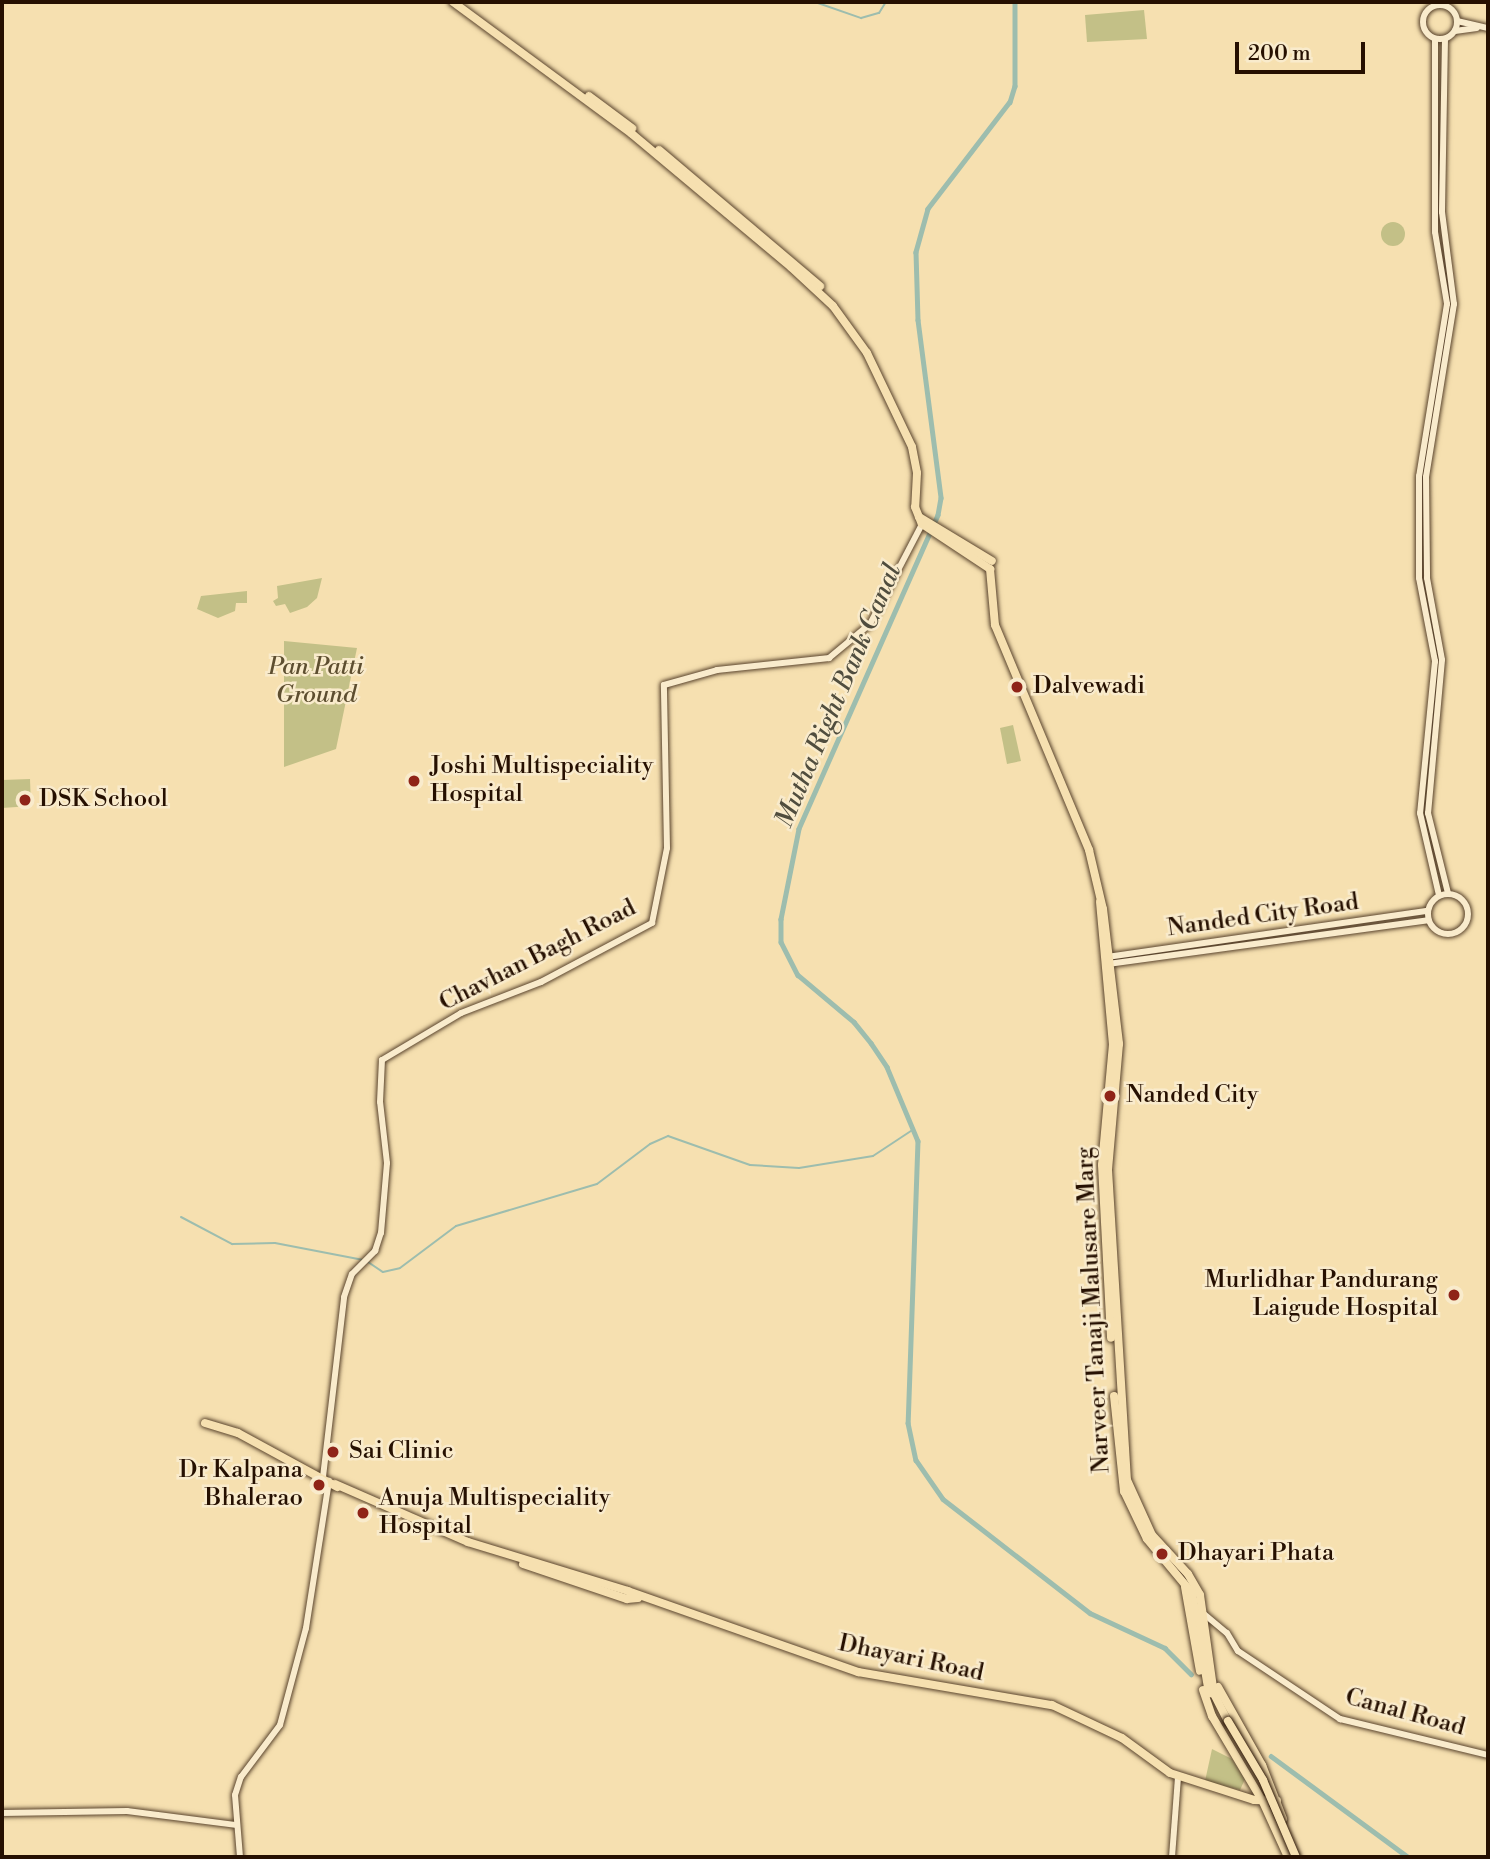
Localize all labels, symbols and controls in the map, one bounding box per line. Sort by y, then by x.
scale bar [1238,28,1368,72]
text: 200 m [1248,41,1311,67]
water label: Mutha Right Bank Canal [769,559,909,833]
park label: Pan Patti Ground [268,654,364,710]
place label: Dalvewadi [1033,673,1145,701]
marker: Dalvewadi [1007,677,1027,697]
place label: Joshi Multispeciality Hospital [430,753,653,809]
marker: Joshi Multispeciality Hospital [404,771,424,791]
place label: DSK School [39,786,168,814]
marker: DSK School [17,792,33,808]
street label: Nanded City Road [1165,888,1361,944]
street label: Chavhan Bagh Road [435,894,641,1018]
place label: Nanded City [1126,1082,1259,1110]
marker: Nanded City [1100,1086,1120,1106]
street label: Narveer Tanaji Malusare Marg [1071,1146,1117,1474]
place label: Murlidhar Pandurang Laigude Hospital [1205,1267,1438,1323]
marker: Murlidhar Pandurang Laigude Hospital [1444,1285,1464,1305]
place label: Sai Clinic [349,1438,454,1466]
marker: Sai Clinic [323,1442,343,1462]
place label: Dr Kalpana Bhalerao [179,1457,303,1513]
marker: Dr Kalpana Bhalerao [309,1475,329,1495]
place label: Anuja Multispeciality Hospital [379,1485,610,1541]
marker: Anuja Multispeciality Hospital [353,1503,373,1523]
place label: Dhayari Phata [1178,1540,1334,1568]
marker: Dhayari Phata [1152,1544,1172,1564]
street label: Dhayari Road [836,1630,986,1688]
street label: Canal Road [1342,1683,1468,1743]

